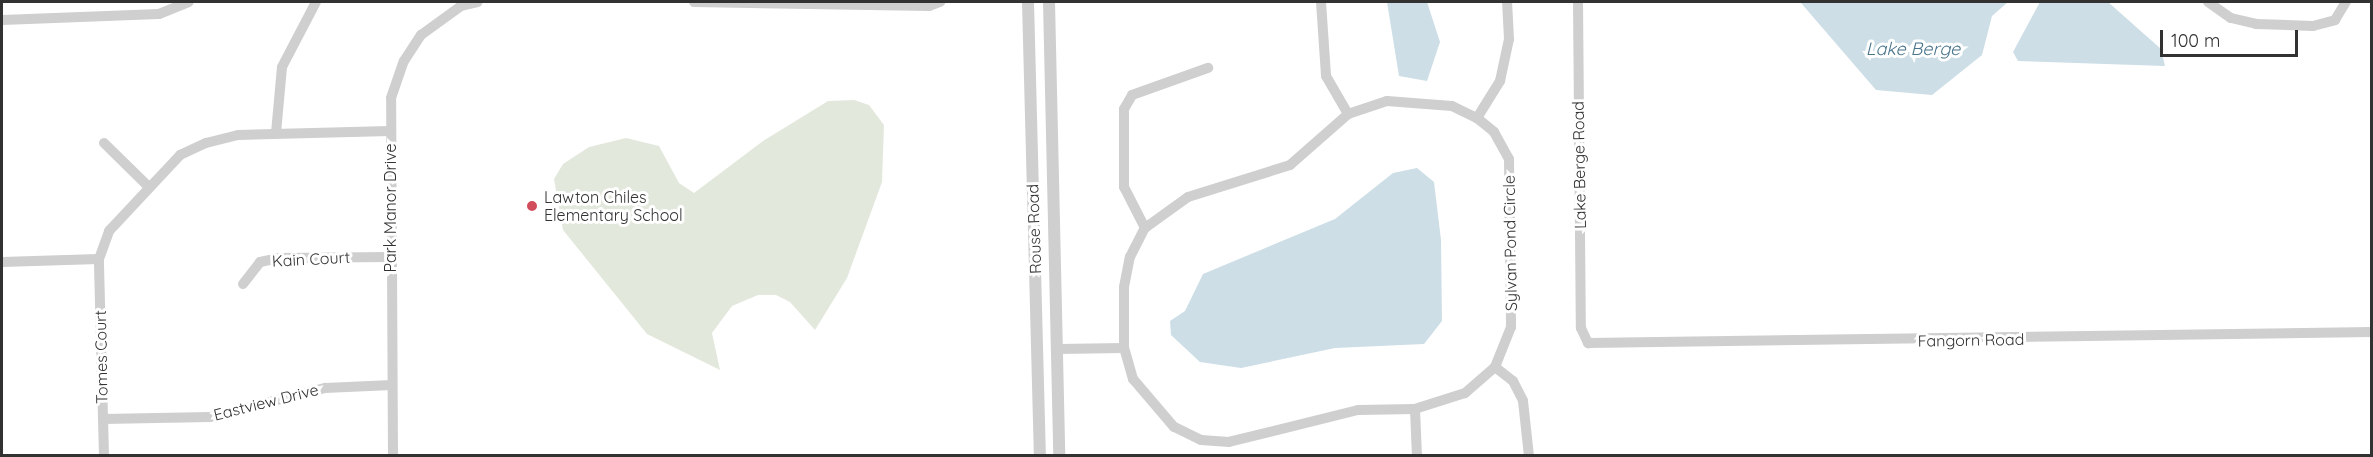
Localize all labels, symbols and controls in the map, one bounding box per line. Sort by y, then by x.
scale bar [2163,18,2301,56]
text: 100 m [2171,29,2220,52]
water label: Lake Berge [1866,38,1960,60]
street label: Lake Berge Road [1568,101,1590,229]
street label: Park Manor Drive [380,143,400,273]
street label: Sylvan Pond Circle [1499,175,1521,311]
street label: Rouse Road [1023,184,1045,274]
place label: Lawton Chiles Elementary School [544,187,683,225]
marker: Lawton Chiles Elementary School [525,199,539,213]
street label: Kain Court [271,247,351,271]
street label: Tomes Court [91,310,111,404]
street label: Fangorn Road [1918,329,2024,351]
street label: Eastview Drive [211,380,321,424]

